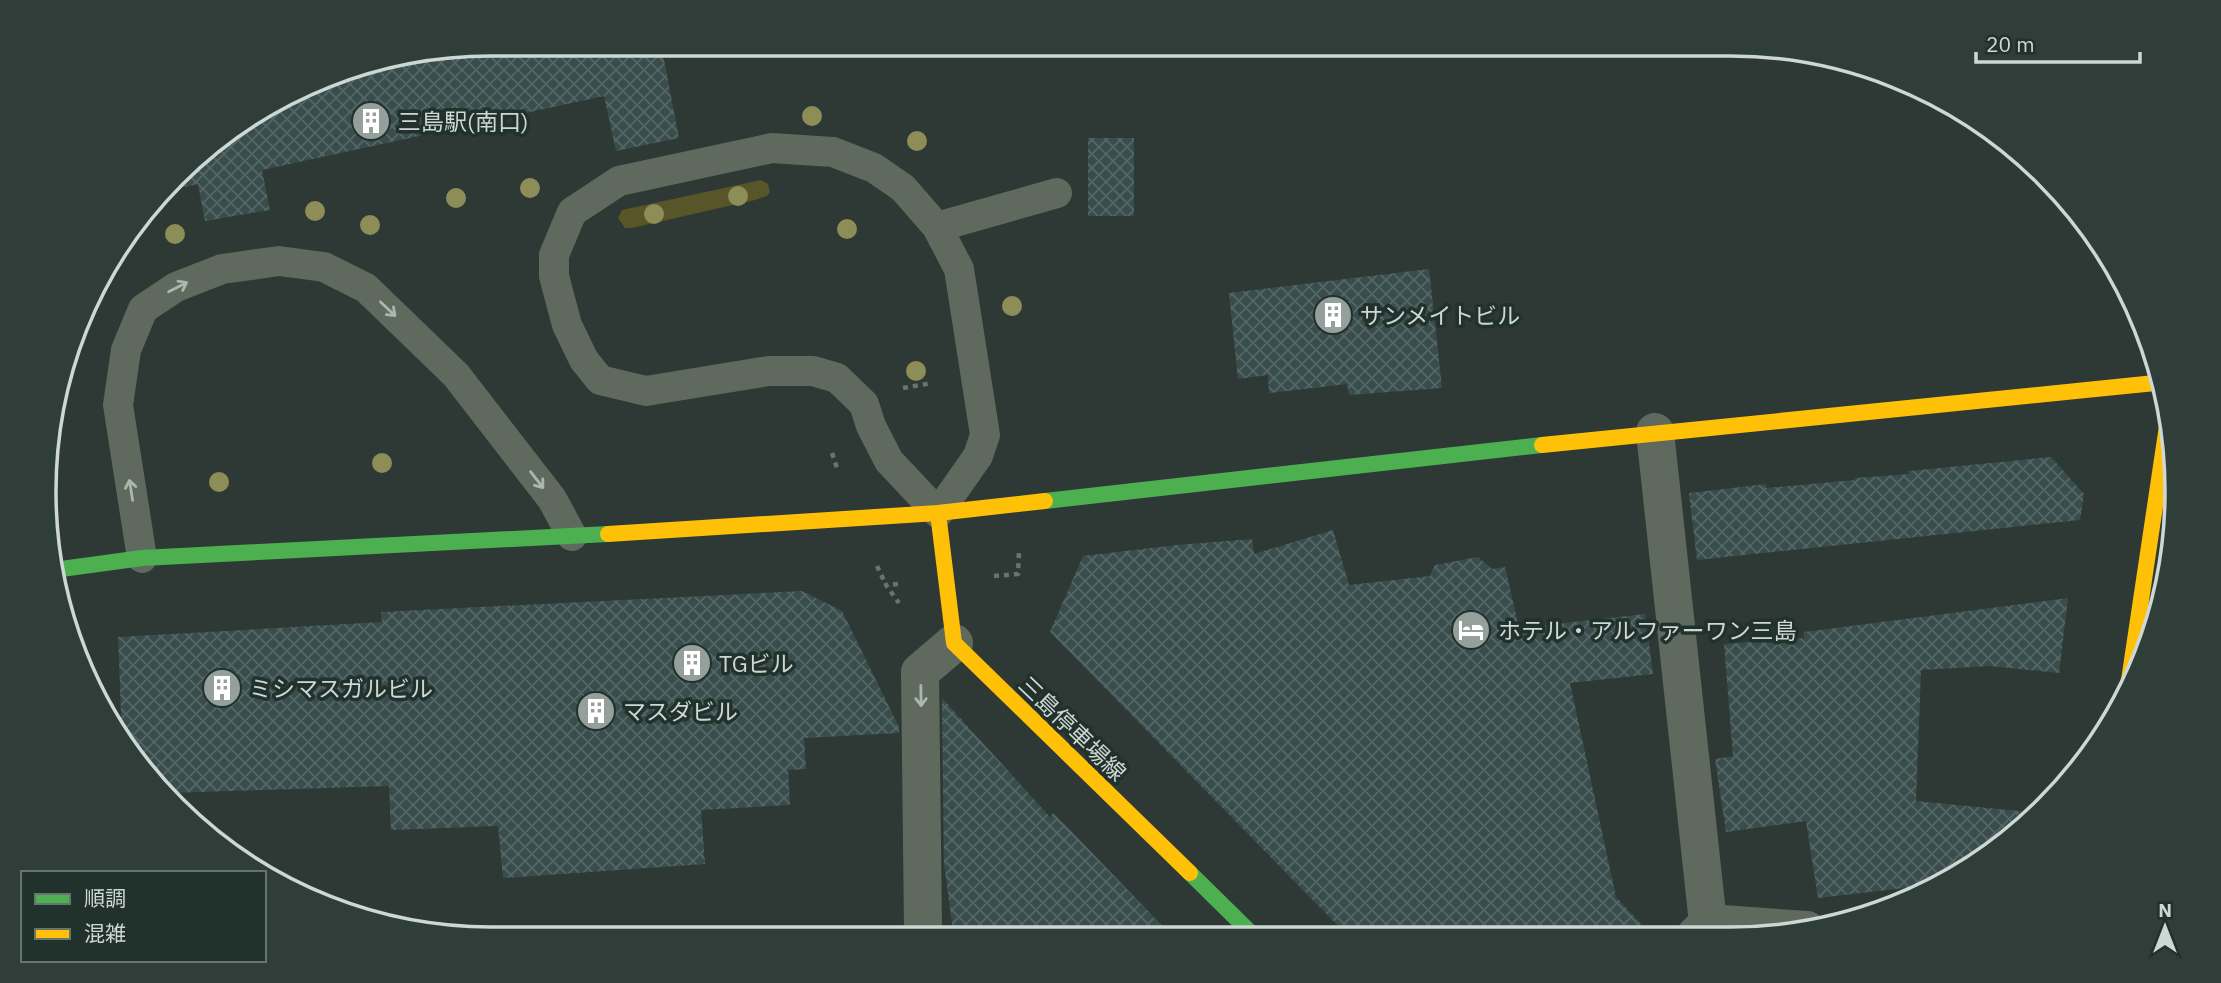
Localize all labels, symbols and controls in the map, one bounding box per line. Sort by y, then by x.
scale bar [1976,21,2140,65]
text: 20 m [1986,30,2035,58]
building icon: 三島駅(南口) [350,100,392,142]
place label: 三島駅(南口) [398,106,528,136]
one-way arrow [168,280,188,294]
building icon: サンメイトビル [1312,294,1354,336]
one-way arrow [379,300,396,317]
place label: サンメイトビル [1360,300,1520,330]
one-way arrow [530,470,545,488]
one-way arrow [125,479,138,502]
hotel icon: ホテル・アルファーワン三島 [1450,609,1492,651]
place label: ホテル・アルファーワン三島 [1498,615,1797,645]
building icon: TGビル [671,642,713,684]
place label: TGビル [719,648,794,678]
building icon: ミシマスガルビル [201,667,243,709]
street label: 三島停車場線 [1013,669,1133,787]
place label: ミシマスガルビル [249,673,433,703]
one-way arrow [914,684,927,707]
building icon: マスダビル [575,690,617,732]
place label: マスダビル [623,696,738,726]
legend [21,871,266,962]
text: 順調 [84,884,126,912]
north arrow [2130,892,2200,962]
text: N [2158,898,2172,922]
text: 混雑 [84,919,126,947]

